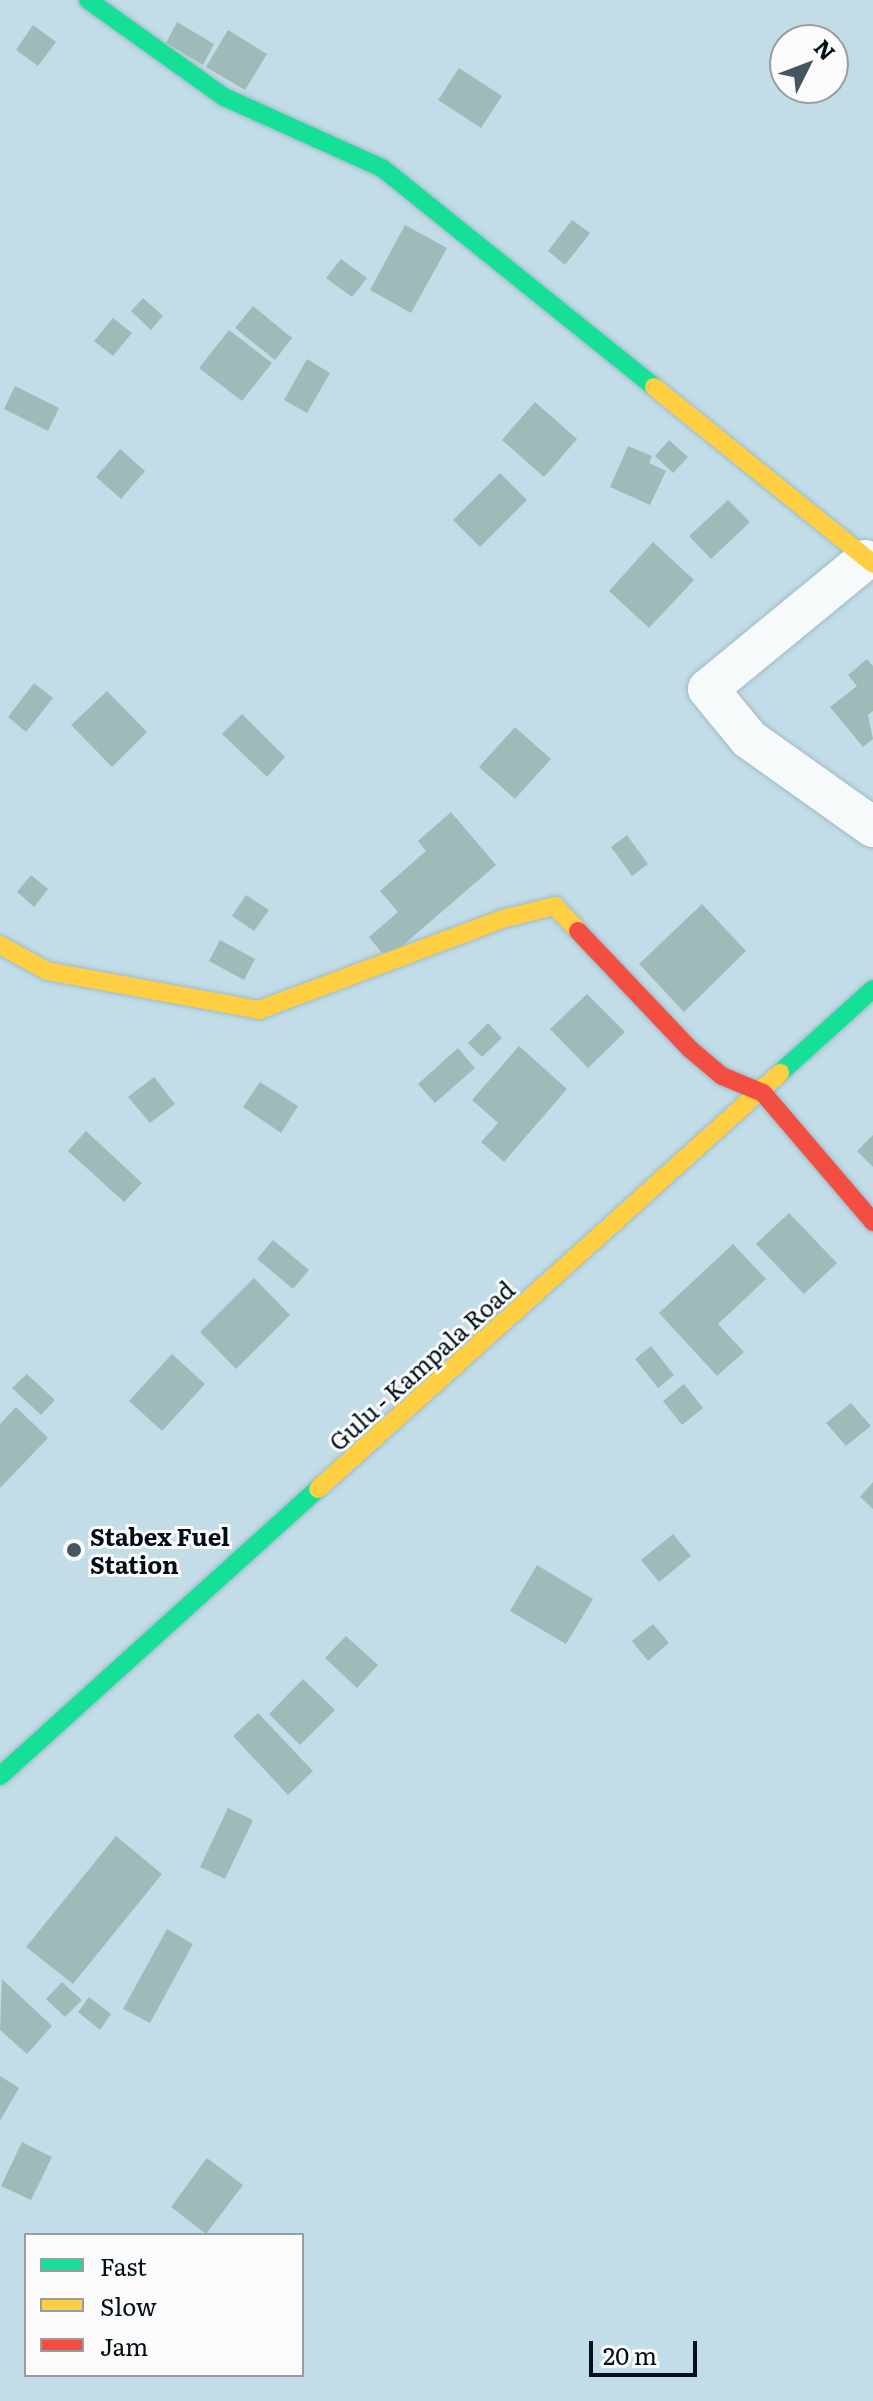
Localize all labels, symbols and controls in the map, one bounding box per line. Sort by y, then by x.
north arrow [769,24,849,104]
text: N [807,31,844,67]
street label: Gulu - Kampala Road [322,1274,520,1456]
place label: Stabex Fuel Station [90,1522,230,1578]
marker: Stabex Fuel Station [65,1541,83,1559]
legend [24,2233,304,2377]
text: Fast [100,2248,147,2283]
text: Slow [100,2288,157,2323]
scale bar [593,2325,701,2375]
text: Jam [100,2328,148,2363]
text: 20 m [603,2337,657,2372]

